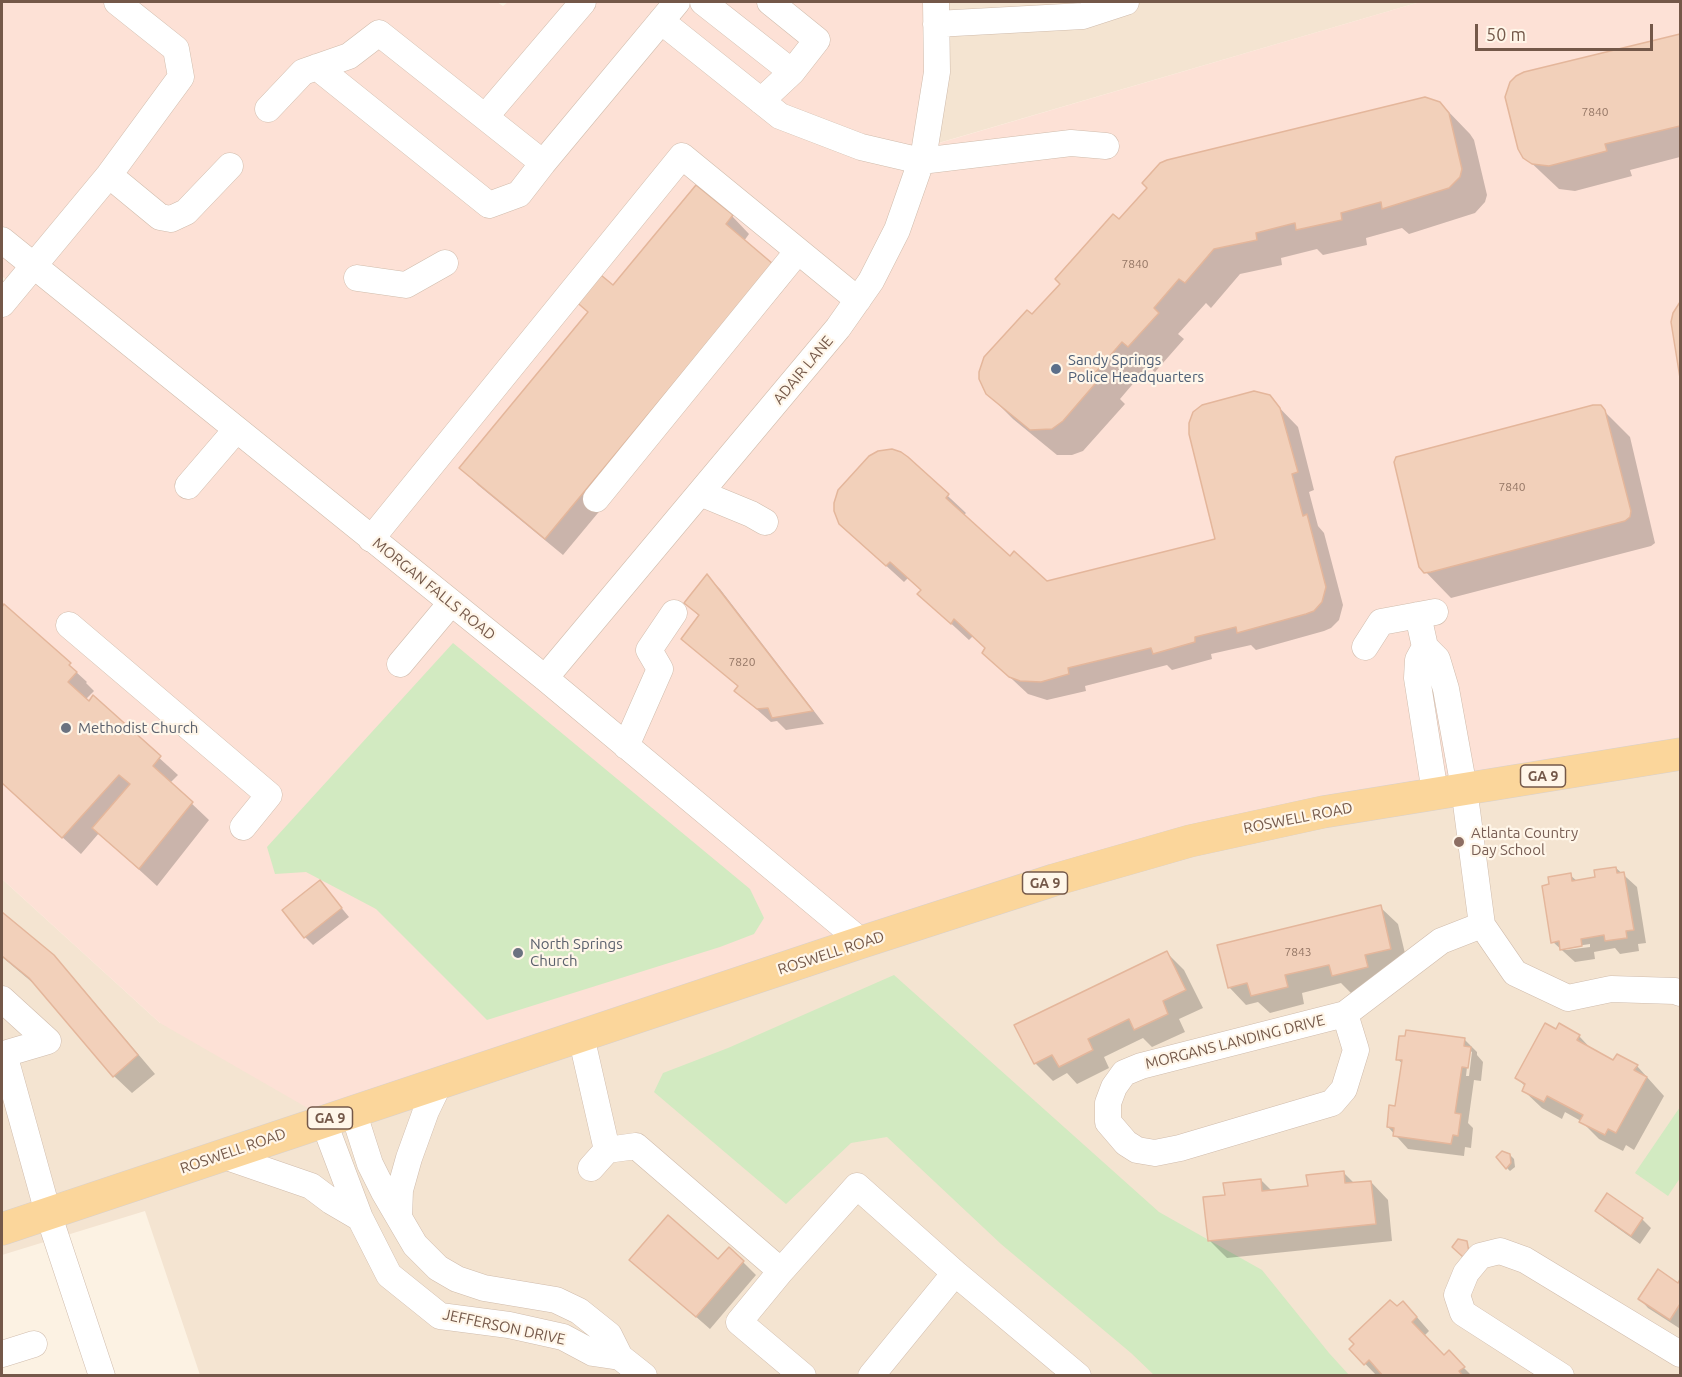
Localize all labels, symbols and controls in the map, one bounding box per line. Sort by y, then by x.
scale bar [1478,12,1656,50]
text: 50 m [1486,24,1526,44]
house number: 7840 [1581,105,1609,119]
house number: 7840 [1121,257,1149,271]
street label: ADAIR LANE [769,332,837,408]
place label: Sandy Springs Police Headquarters [1068,351,1204,386]
marker: Sandy Springs Police Headquarters [1049,362,1063,376]
house number: 7840 [1498,480,1526,494]
street label: MORGAN FALLS ROAD [369,534,499,644]
house number: 7820 [728,655,756,669]
place label: Methodist Church [78,719,198,737]
marker: Methodist Church [59,721,73,735]
road number: GA 9 [1520,765,1566,787]
street label: ROSWELL ROAD [1242,799,1354,837]
place label: Atlanta Country Day School [1471,824,1578,859]
marker: Atlanta Country Day School [1452,835,1466,849]
road number: GA 9 [1022,872,1068,894]
street label: ROSWELL ROAD [775,927,887,979]
place label: North Springs Church [530,935,623,970]
house number: 7843 [1284,945,1312,959]
marker: North Springs Church [511,946,525,960]
street label: MORGANS LANDING DRIVE [1143,1011,1327,1073]
road number: GA 9 [308,1107,352,1129]
street label: ROSWELL ROAD [178,1124,288,1178]
street label: JEFFERSON DRIVE [441,1305,567,1349]

